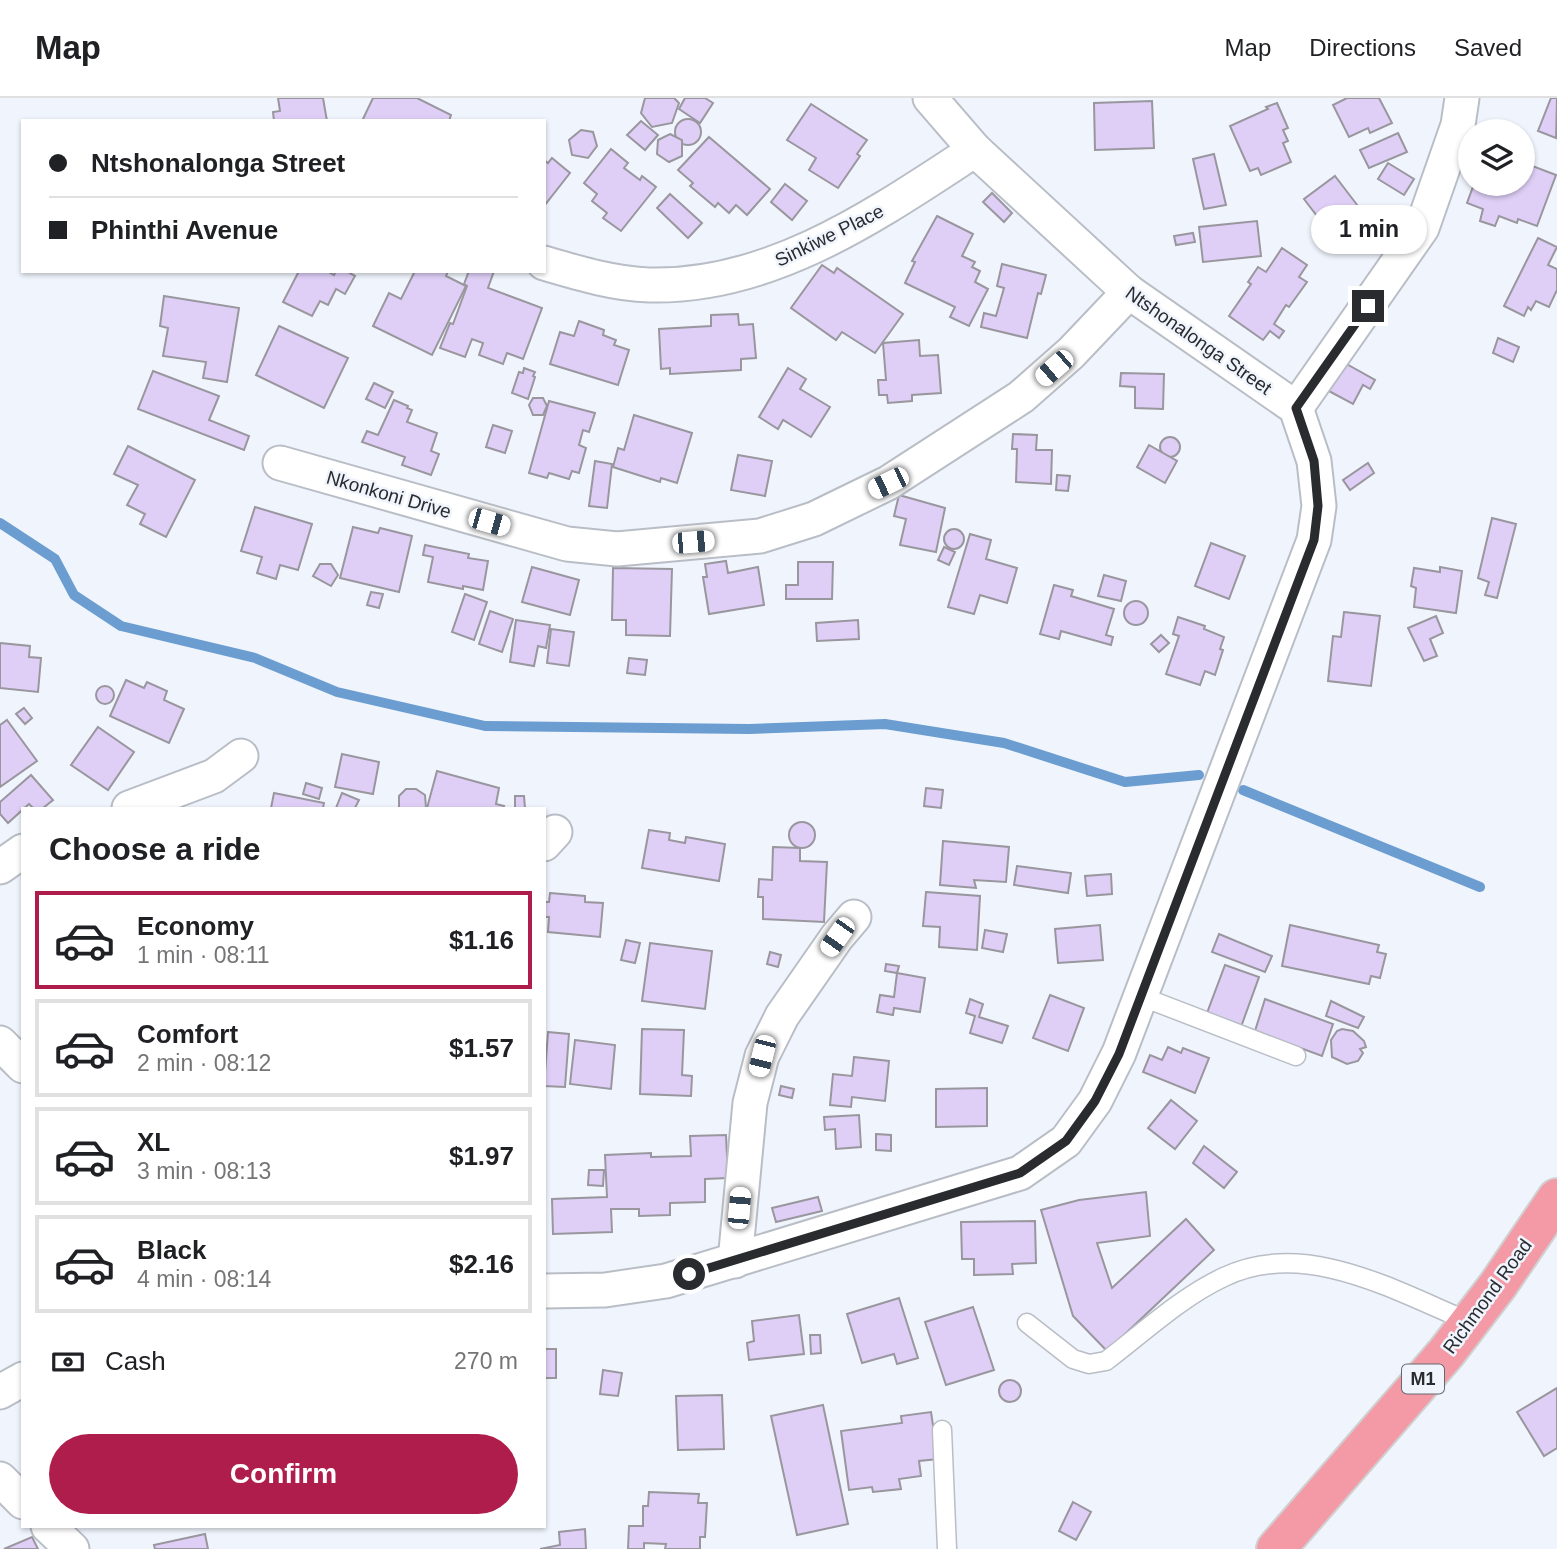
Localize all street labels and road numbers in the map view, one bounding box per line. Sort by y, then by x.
street label: Sinkiwe Place [771,200,887,271]
street label: Ntshonalonga Street [1122,282,1276,399]
street label: Nkonkoni Drive [324,467,454,522]
street label: Richmond Road [1439,1235,1536,1358]
road number: M1 [1402,1364,1444,1394]

